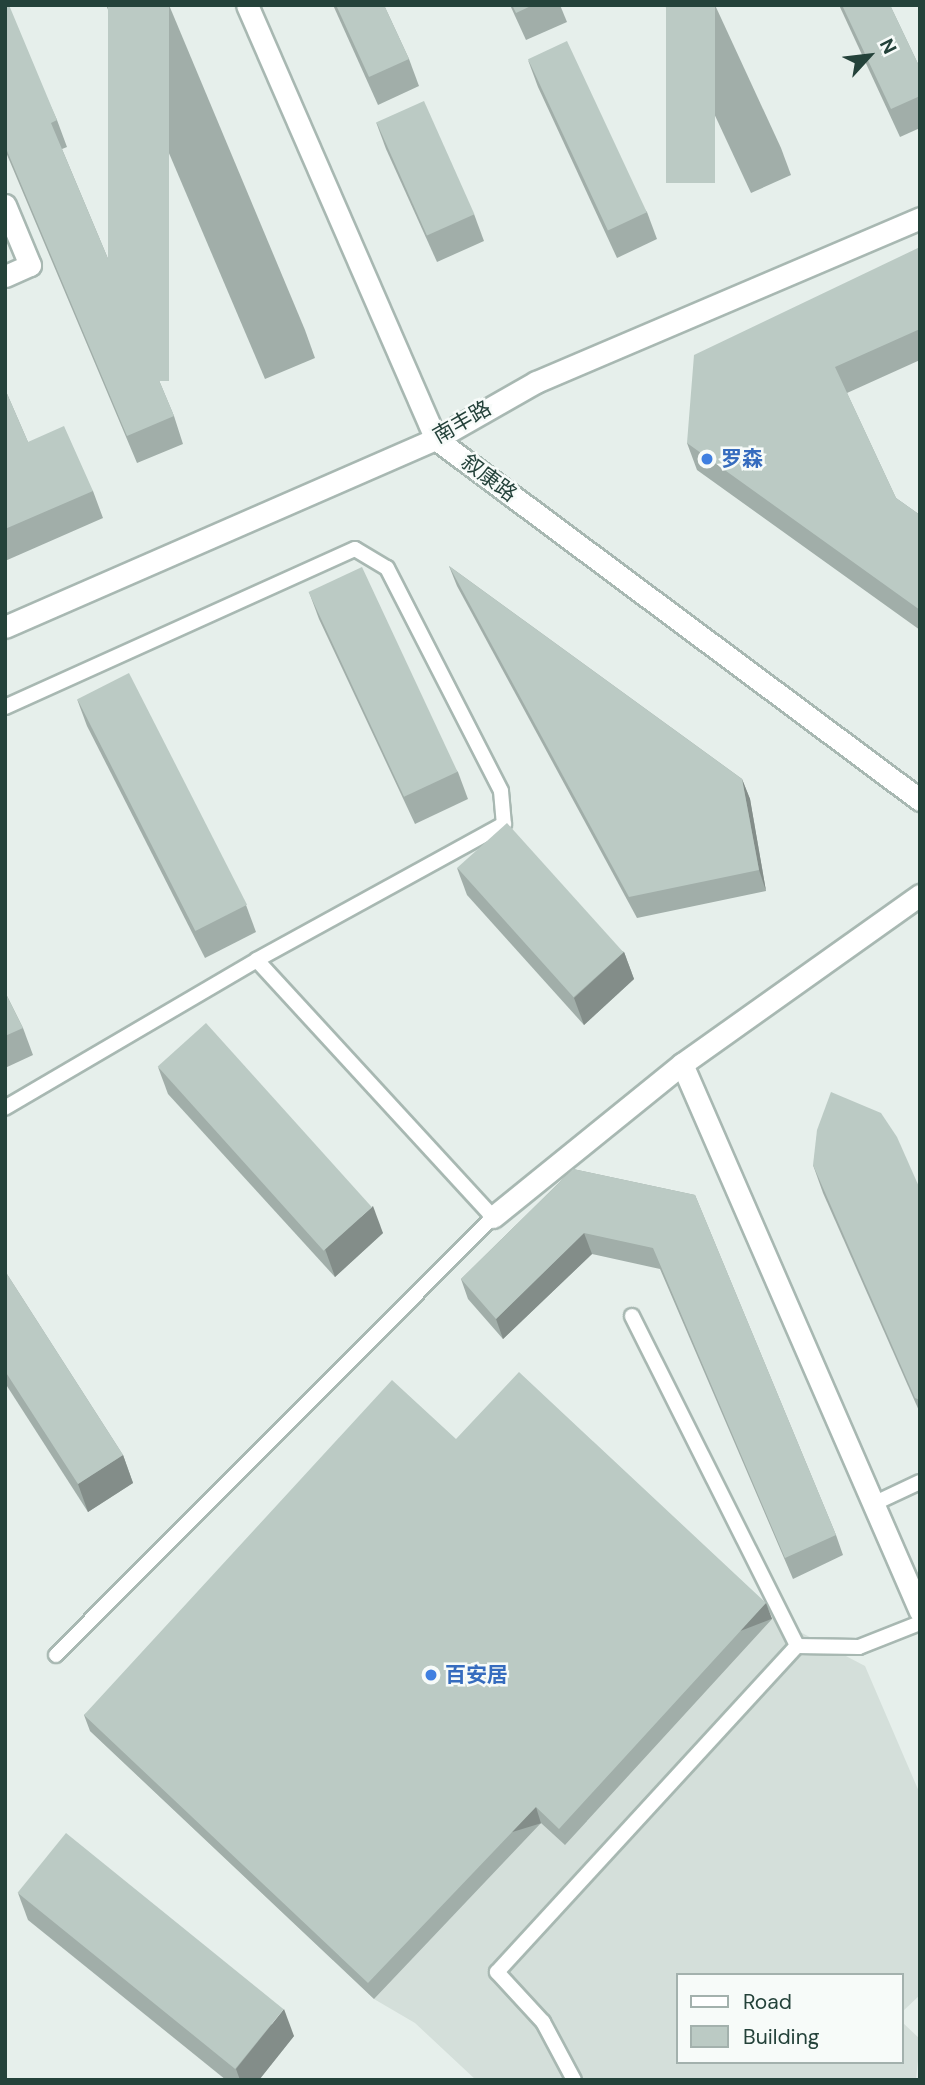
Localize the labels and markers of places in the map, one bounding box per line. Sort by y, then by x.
place label: 罗森 [721,446,763,472]
marker: 罗森 [699,451,715,467]
place label: 百安居 [445,1662,508,1688]
marker: 百安居 [423,1667,439,1683]

